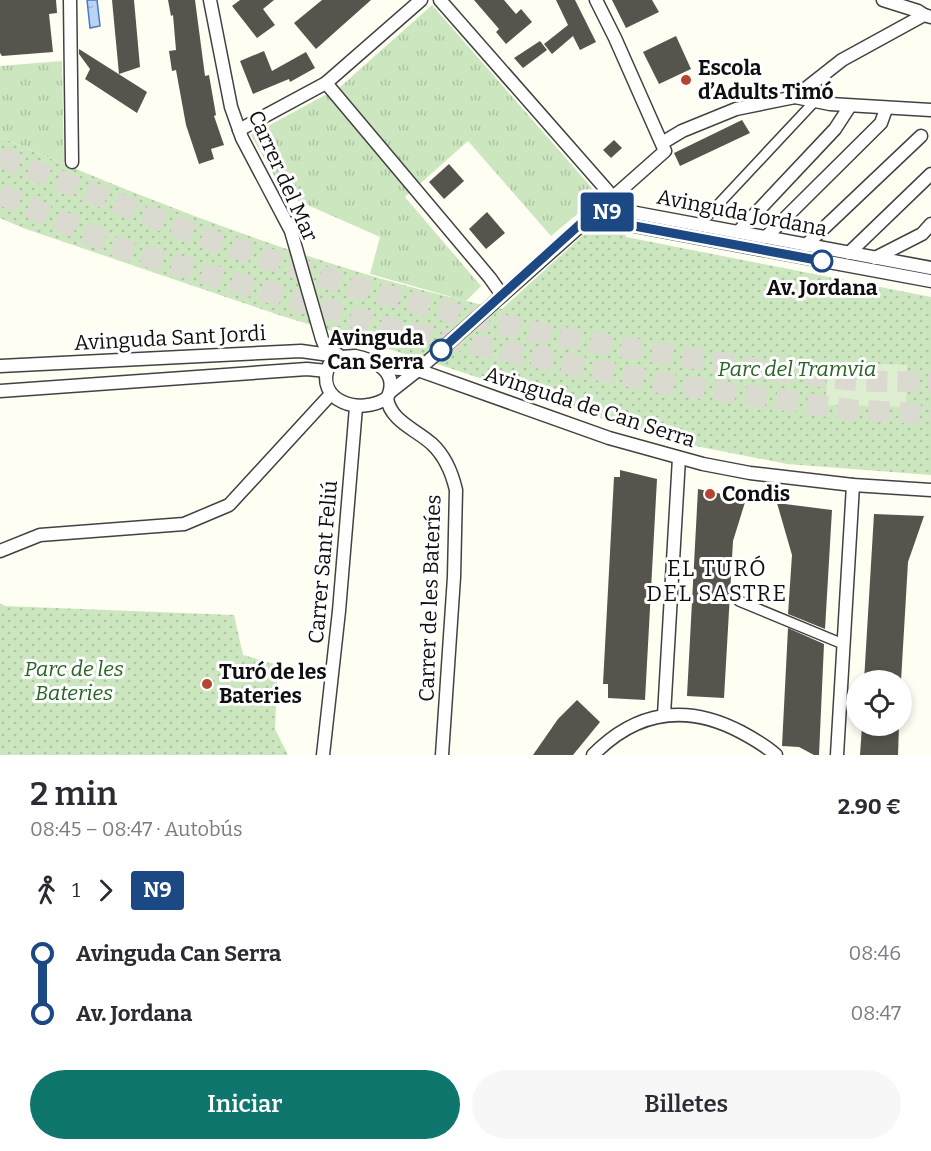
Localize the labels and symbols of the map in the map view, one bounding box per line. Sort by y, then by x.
place label: Escola d’Adults Timó [698,55,834,105]
marker: Escola d’Adults Timó [679,73,693,87]
street label: Carrer del Mar [243,106,323,246]
street label: Avinguda Jordana [655,184,830,242]
line badge: N9 [580,192,634,232]
marker: Av. Jordana [811,250,833,272]
place label: Av. Jordana [766,275,878,301]
street label: Avinguda Sant Jordi [73,320,267,356]
place label: Avinguda Can Serra [327,325,424,375]
marker: Avinguda Can Serra [430,339,452,361]
park label: Parc del Tramvia [718,356,876,382]
street label: Avinguda de Can Serra [481,361,699,454]
street label: Carrer Sant Feliú [303,479,343,645]
place label: Condis [722,481,790,507]
marker: Condis [703,487,717,501]
street label: Carrer de les Bateríes [413,494,447,702]
district label: EL TURÓ DEL SASTRE [646,555,788,607]
park label: Parc de les Bateries [24,656,124,706]
place label: Turó de les Bateries [219,659,327,709]
marker: Turó de les Bateries [200,677,214,691]

